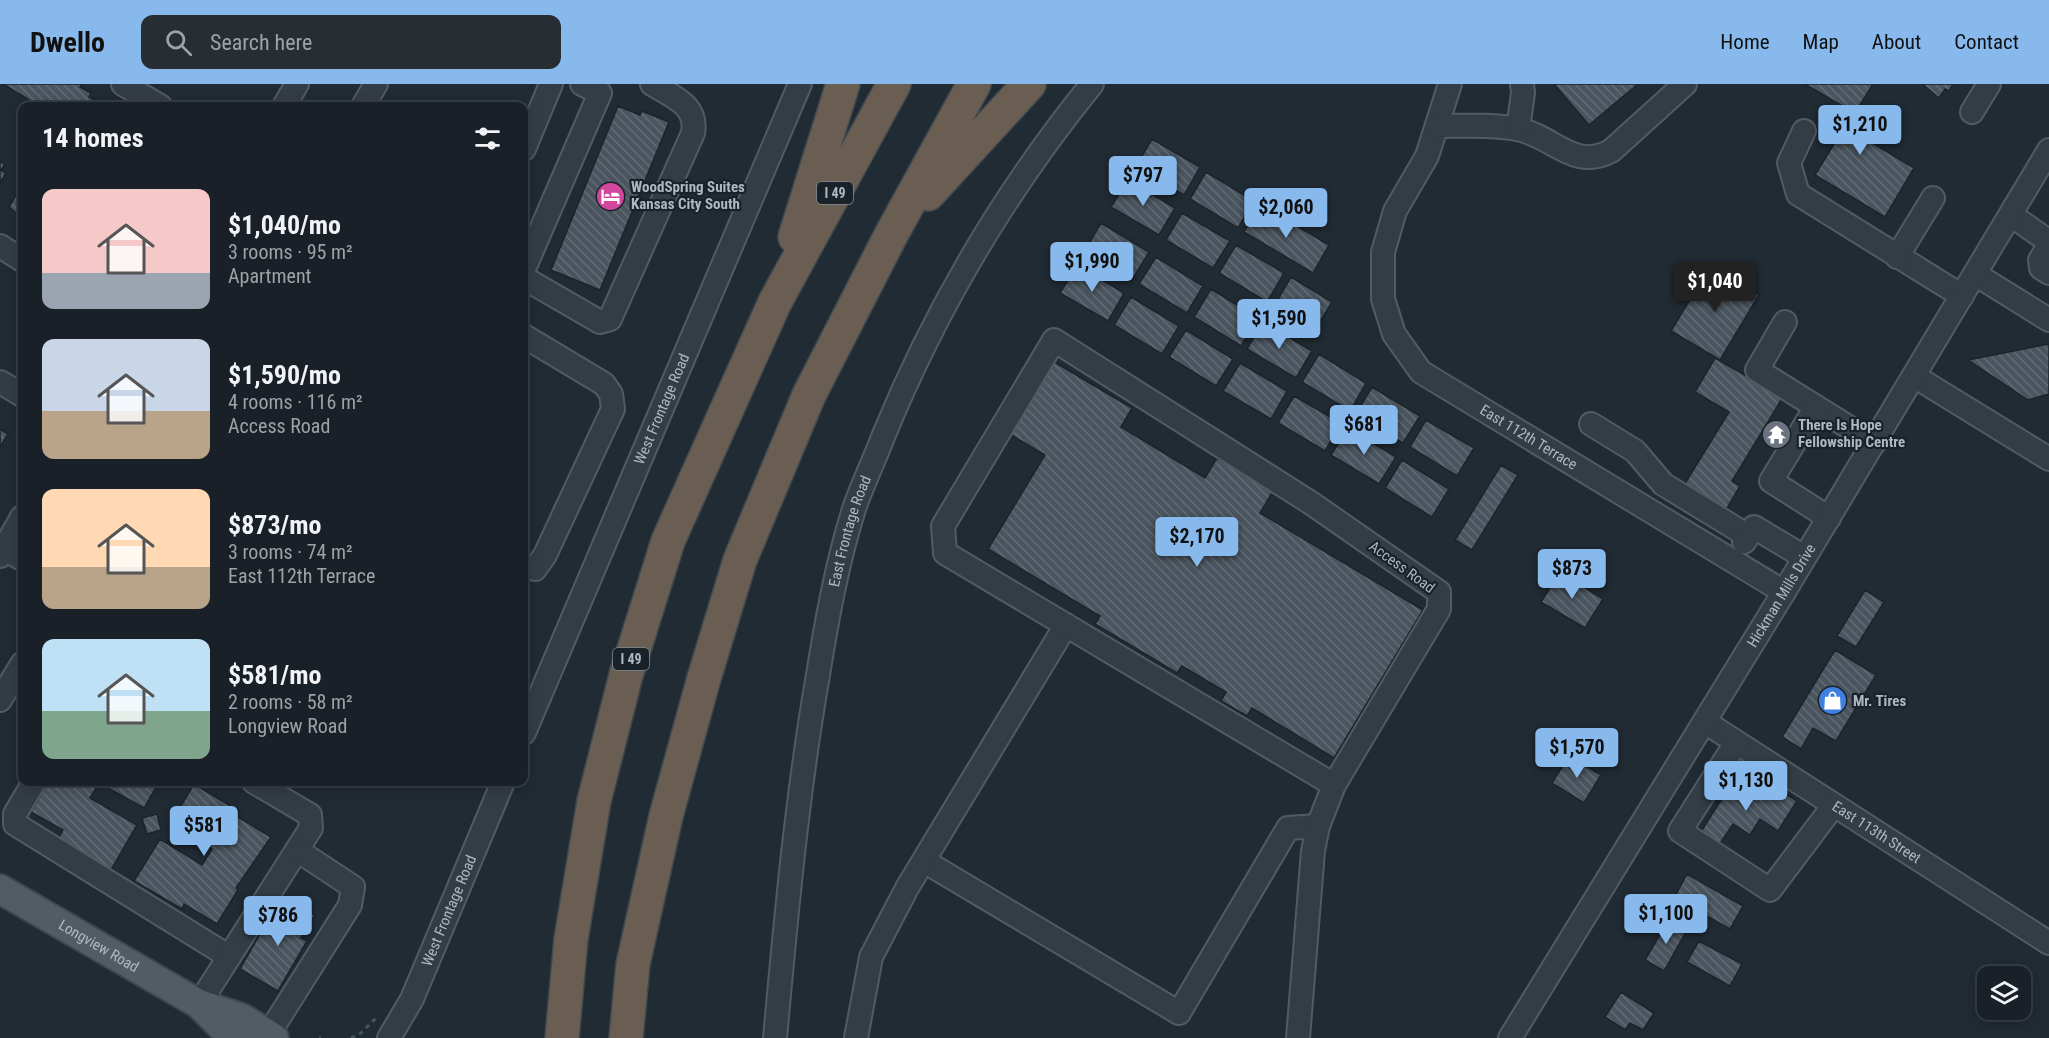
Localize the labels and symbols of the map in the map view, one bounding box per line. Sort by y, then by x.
pin: $1,210 [1811,105,1909,156]
pin: $797 [1107,156,1179,207]
place label: WoodSpring Suites Kansas City South [631,178,745,213]
hotel icon: WoodSpring Suites Kansas City South [594,180,626,212]
road number: I 49 [817,182,853,204]
pin: $2,060 [1237,188,1335,239]
pin: $1,990 [1043,242,1141,293]
pin: $1,040 [1666,262,1764,313]
pin: $1,590 [1230,299,1328,350]
street label: West Frontage Road [630,351,693,467]
street label: East 112th Terrace [1477,401,1581,474]
pin: $681 [1328,405,1400,456]
place label: There Is Hope Fellowship Centre [1798,416,1905,451]
temple icon: There Is Hope Fellowship Centre [1761,418,1793,450]
street label: East Frontage Road [825,473,875,589]
pin: $2,170 [1148,517,1246,568]
street label: Access Road [1366,537,1438,597]
street label: Hickman Mills Drive [1743,541,1820,651]
pin: $873 [1536,549,1608,600]
road number: I 49 [613,648,649,670]
shop icon: Mr. Tires [1816,685,1848,717]
place label: Mr. Tires [1853,692,1906,710]
pin: $1,570 [1528,728,1626,779]
pin: $1,130 [1697,761,1795,812]
street label: East 113th Street [1829,797,1924,867]
pin: $581 [168,806,240,857]
street label: West Frontage Road [418,852,480,969]
pin: $1,100 [1617,894,1715,945]
pin: $786 [242,896,314,947]
street label: Longview Road [55,916,142,976]

